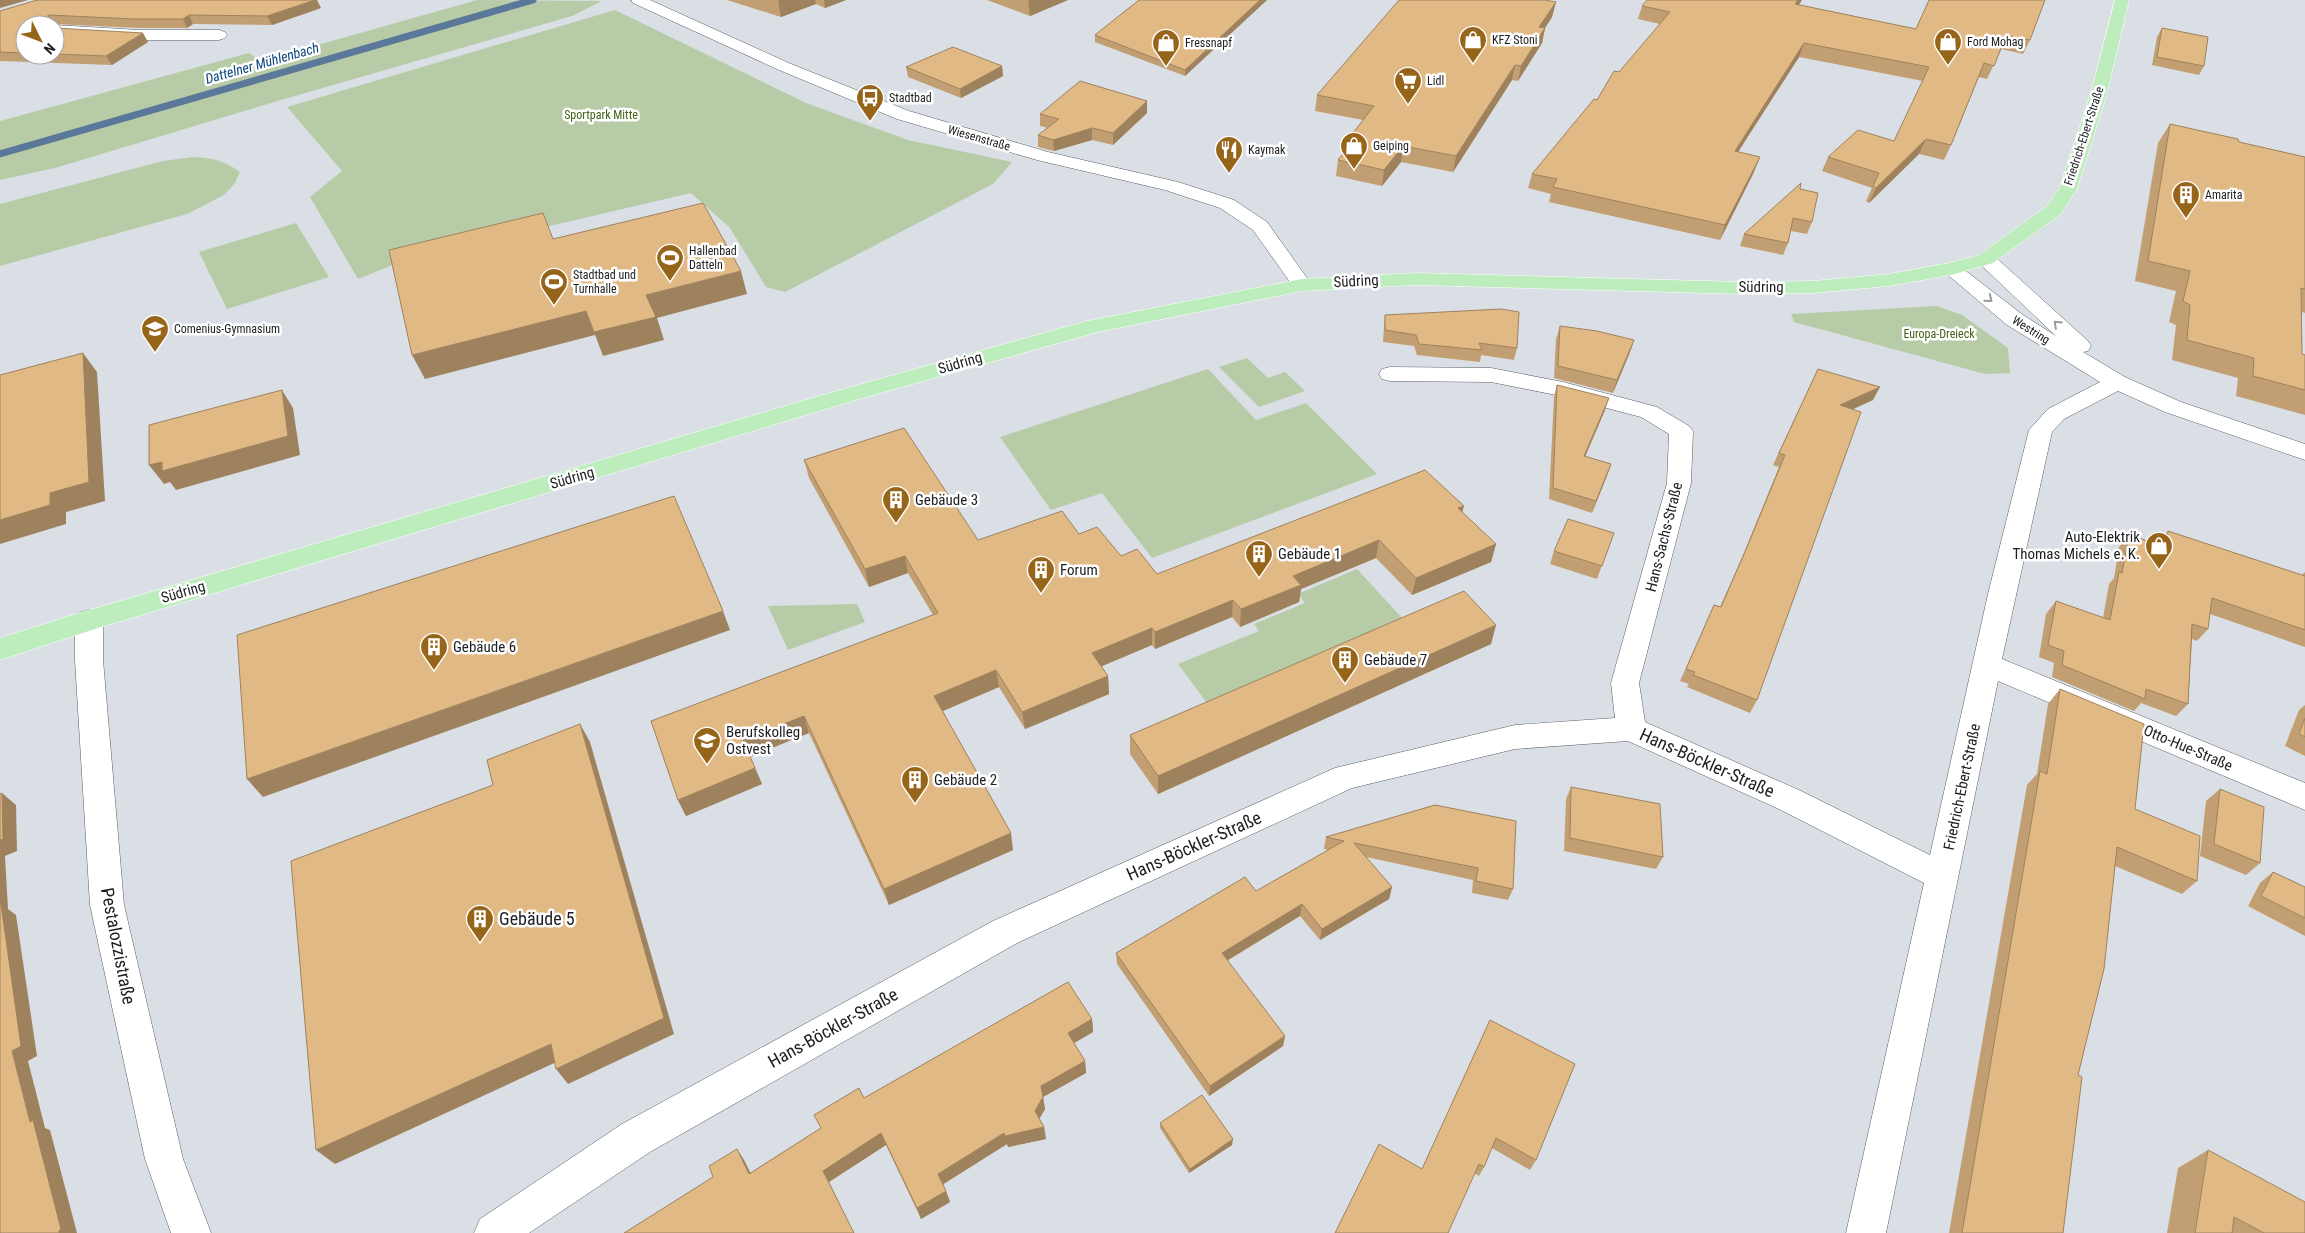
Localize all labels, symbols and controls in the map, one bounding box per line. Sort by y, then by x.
north arrow [15,15,65,65]
shop icon: KFZ Stoni [1458,25,1488,64]
shop icon: Ford Mohag [1933,27,1963,66]
shop icon: Fressnapf [1151,28,1181,67]
place label: KFZ Stoni [1492,33,1538,47]
place label: Ford Mohag [1967,35,2024,49]
place label: Fressnapf [1185,36,1232,50]
water label: Dattelner Mühlenbach [203,39,321,87]
text: N [41,40,58,57]
supermarket icon: Lidl [1393,66,1423,105]
place label: Lidl [1427,74,1444,88]
bus stop icon: Stadtbad [855,83,885,122]
street label: Friedrich-Ebert-Straße [2061,84,2107,187]
place label: Stadtbad [889,91,932,105]
park label: Sportpark Mitte [564,108,638,122]
street label: Wiesenstraße [946,122,1012,154]
shop icon: Geiping [1339,131,1369,170]
restaurant icon: Kaymak [1214,135,1244,174]
place label: Geiping [1373,139,1409,153]
place label: Kaymak [1248,143,1286,157]
building icon: Amarita [2171,180,2201,219]
place label: Amarita [2205,188,2243,202]
sports icon: Hallenbad Datteln [655,243,685,282]
place label: Hallenbad Datteln [689,244,737,272]
sports icon: Stadtbad und Turnhalle [539,267,569,306]
place label: Stadtbad und Turnhalle [573,268,636,296]
street label: Südring [1333,271,1379,291]
street label: Südring [1738,278,1784,296]
one-way arrow [1983,294,1992,302]
street label: Westring [2010,313,2052,347]
school or university icon: Comenius-Gymnasium [140,314,170,353]
one-way arrow [2053,321,2062,330]
place label: Comenius-Gymnasium [174,322,280,336]
park label: Europa-Dreieck [1903,327,1975,341]
street label: Südring [936,348,984,378]
street label: Südring [548,463,596,493]
street label: Hans-Sachs-Straße [1642,480,1686,594]
building icon: Gebäude 3 [881,485,911,524]
place label: Gebäude 3 [915,491,978,509]
place label: Auto-Elektrik Thomas Michels e. K. [2012,528,2140,563]
shop icon: Auto-Elektrik Thomas Michels e. K. [2144,531,2174,570]
building icon: Gebäude 1 [1244,539,1274,578]
place label: Gebäude 1 [1278,545,1341,563]
building icon: Forum [1026,555,1056,594]
place label: Forum [1060,561,1098,579]
street label: Südring [159,577,207,607]
building icon: Gebäude 6 [419,632,449,671]
place label: Gebäude 6 [453,638,516,656]
building icon: Gebäude 7 [1330,645,1360,684]
place label: Gebäude 7 [1364,651,1427,669]
street label: Otto-Hue-Straße [2141,721,2235,775]
street label: Friedrich-Ebert-Straße [1940,722,1984,852]
place label: Berufskolleg Ostvest [726,723,800,758]
street label: Hans-Böckler-Straße [1637,723,1778,802]
school or university icon: Berufskolleg Ostvest [692,726,722,765]
building icon: Gebäude 2 [900,765,930,804]
place label: Gebäude 2 [934,771,997,789]
street label: Hans-Böckler-Straße [1123,806,1264,885]
street label: Pestalozzistraße [97,886,140,1006]
building icon: Gebäude 5 [465,904,495,943]
place label: Gebäude 5 [499,908,575,929]
street label: Hans-Böckler-Straße [764,983,901,1072]

